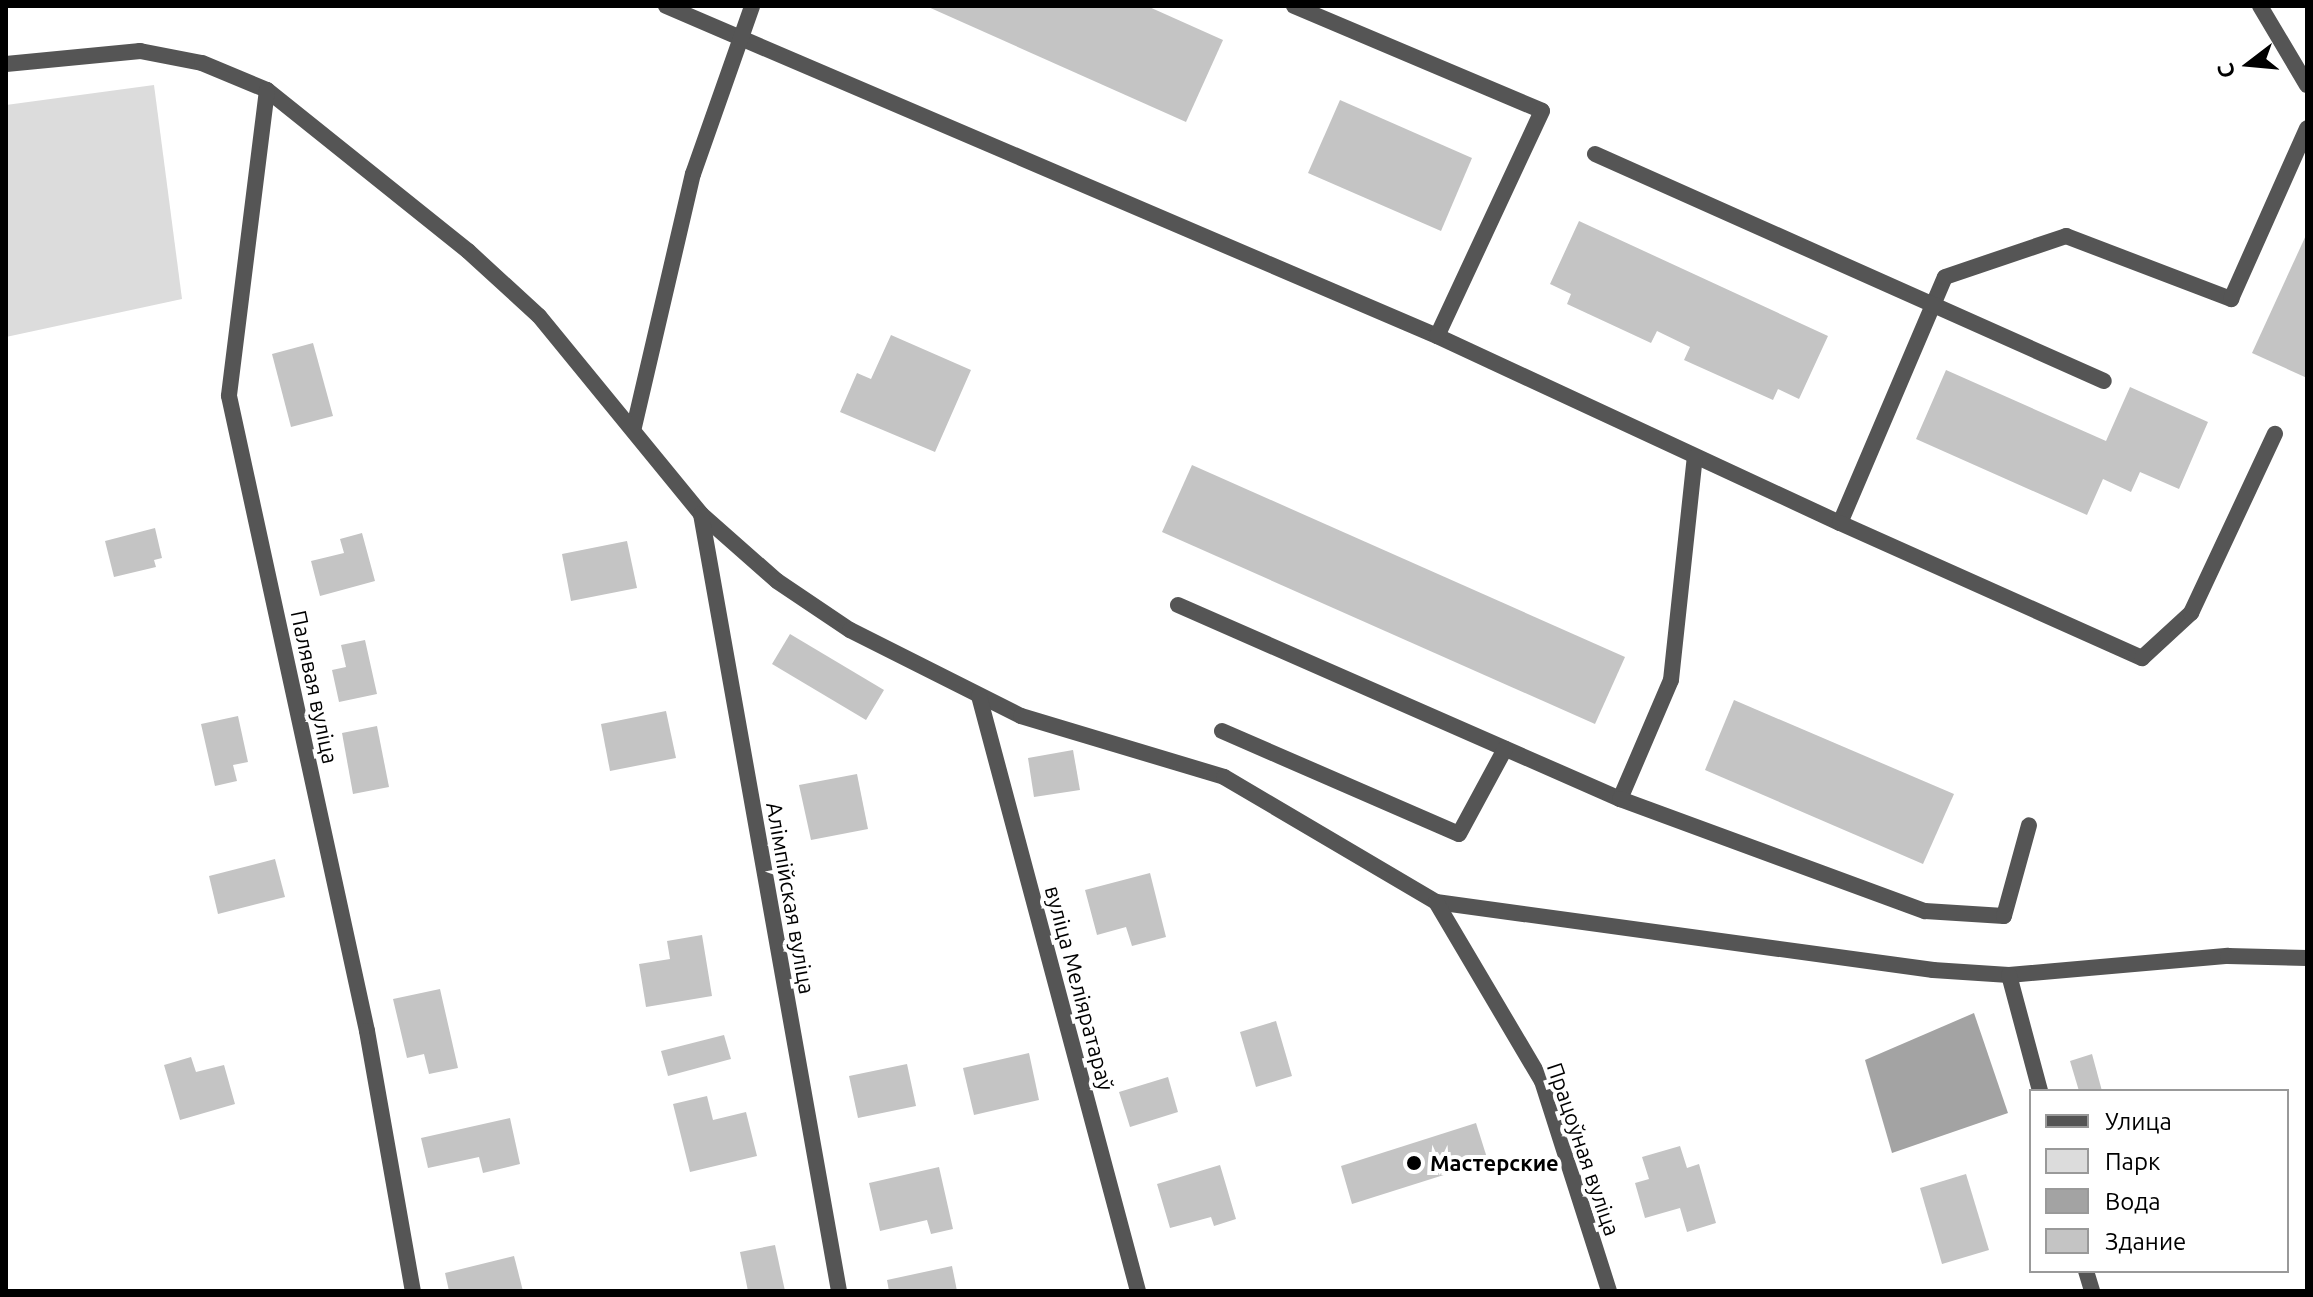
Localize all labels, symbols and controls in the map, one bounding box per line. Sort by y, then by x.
north arrow [2209,24,2289,104]
text: С [2211,61,2239,81]
street label: Палявая вуліца [286,608,344,766]
street label: Алімпійская вуліца [761,800,821,996]
street label: вуліца Меліяратараў [1040,883,1120,1093]
street label: Працоўная вуліца [1542,1059,1626,1239]
legend [2029,1089,2289,1273]
text: Улица [2105,1108,2172,1135]
text: Парк [2105,1148,2160,1175]
place label: Мастерские [1430,1150,1559,1176]
marker: Мастерские [1405,1154,1423,1172]
text: Вода [2105,1188,2161,1215]
text: Здание [2105,1228,2186,1255]

